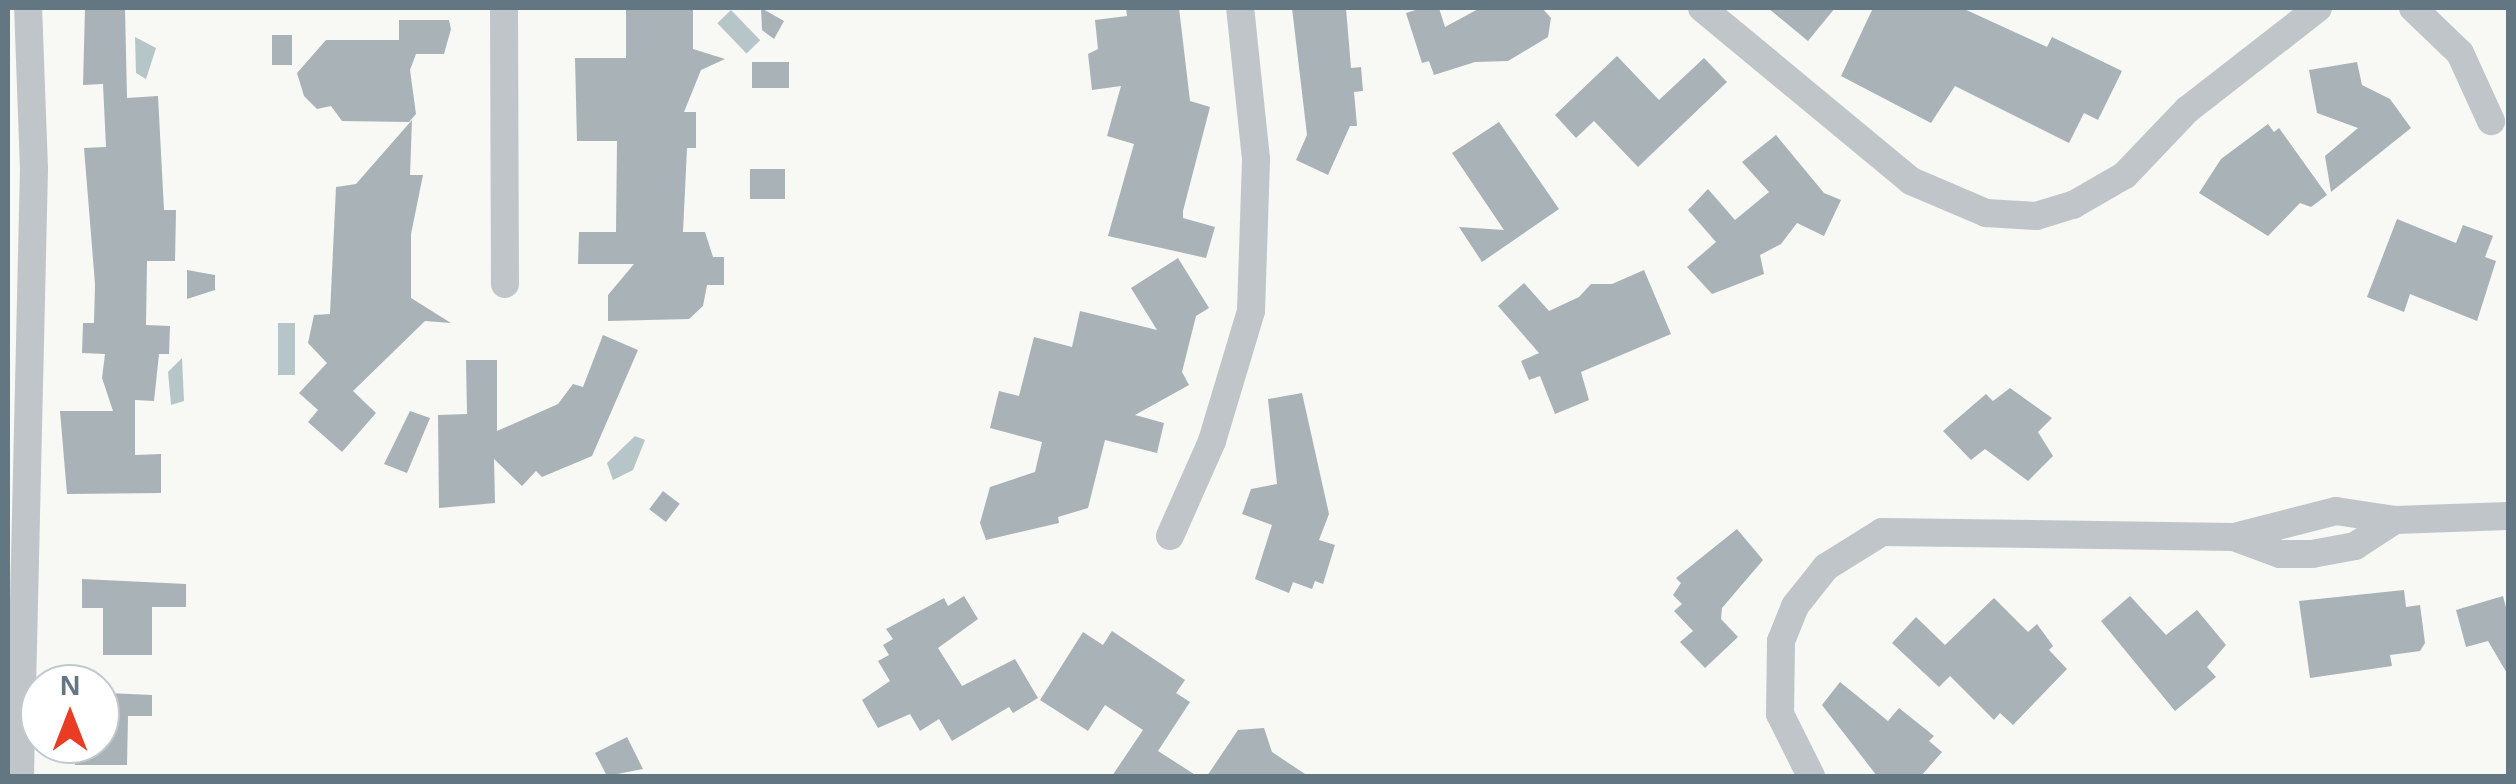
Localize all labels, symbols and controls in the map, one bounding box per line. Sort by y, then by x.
north arrow [20,664,120,764]
text: N [60,670,80,701]

